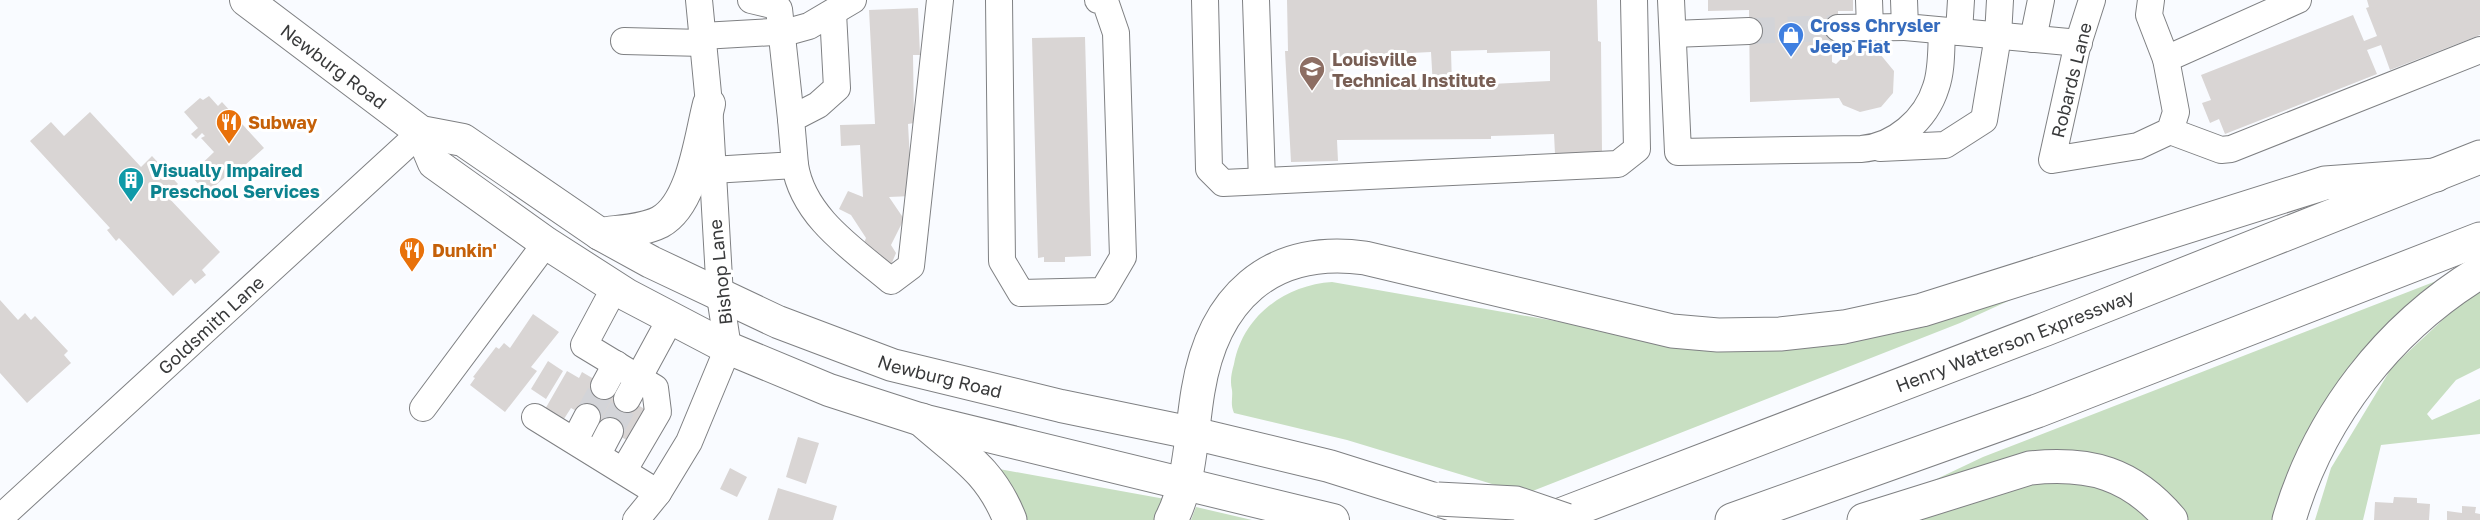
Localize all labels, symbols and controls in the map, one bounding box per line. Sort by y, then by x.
place label: Cross Chrysler Jeep Fiat [1810,14,1940,57]
street label: Newburg Road [276,19,391,113]
shop icon: Cross Chrysler Jeep Fiat [1776,20,1806,58]
street label: Robards Lane [2046,20,2096,140]
place label: Louisville Technical Institute [1332,48,1496,91]
school or university icon: Louisville Technical Institute [1297,54,1327,92]
restaurant icon: Subway [214,107,244,145]
place label: Subway [248,111,317,133]
place label: Visually Impaired Preschool Services [150,159,320,202]
building icon: Visually Impaired Preschool Services [116,165,146,203]
street label: Bishop Lane [704,218,736,326]
restaurant icon: Dunkin' [397,235,427,273]
place label: Dunkin' [432,239,497,261]
street label: Goldsmith Lane [153,271,268,379]
street label: Henry Watterson Expressway [1892,284,2137,397]
street label: Newburg Road [875,350,1004,402]

